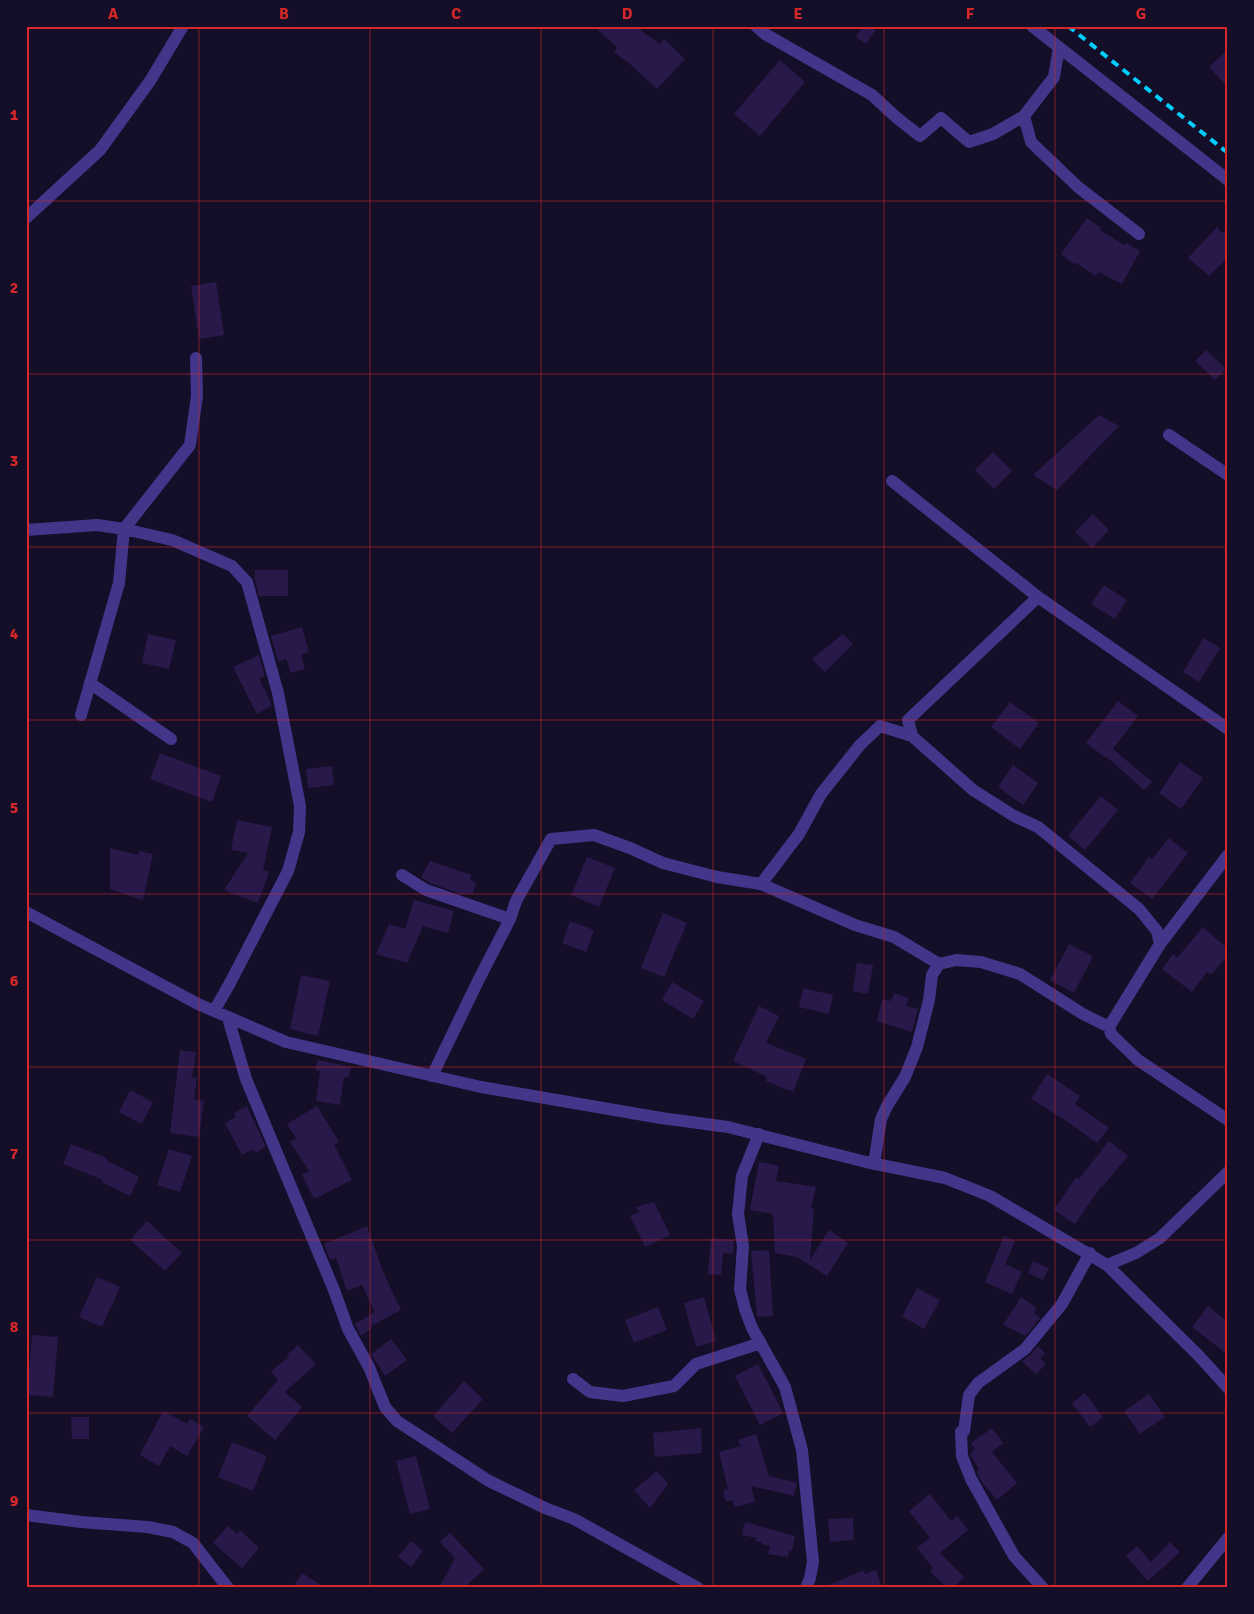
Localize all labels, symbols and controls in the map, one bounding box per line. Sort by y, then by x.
text: A [108,4,119,24]
text: B [279,4,289,24]
text: C [451,4,461,24]
text: D [622,4,633,24]
text: E [793,4,803,24]
text: F [966,4,975,24]
text: G [1136,4,1146,24]
text: 1 [10,105,19,125]
text: 2 [10,278,18,298]
text: 3 [10,451,18,471]
text: 4 [10,624,19,644]
text: 5 [10,798,18,818]
text: 6 [10,971,19,991]
text: 7 [10,1144,19,1164]
text: 8 [10,1317,19,1337]
text: 9 [10,1491,19,1511]

